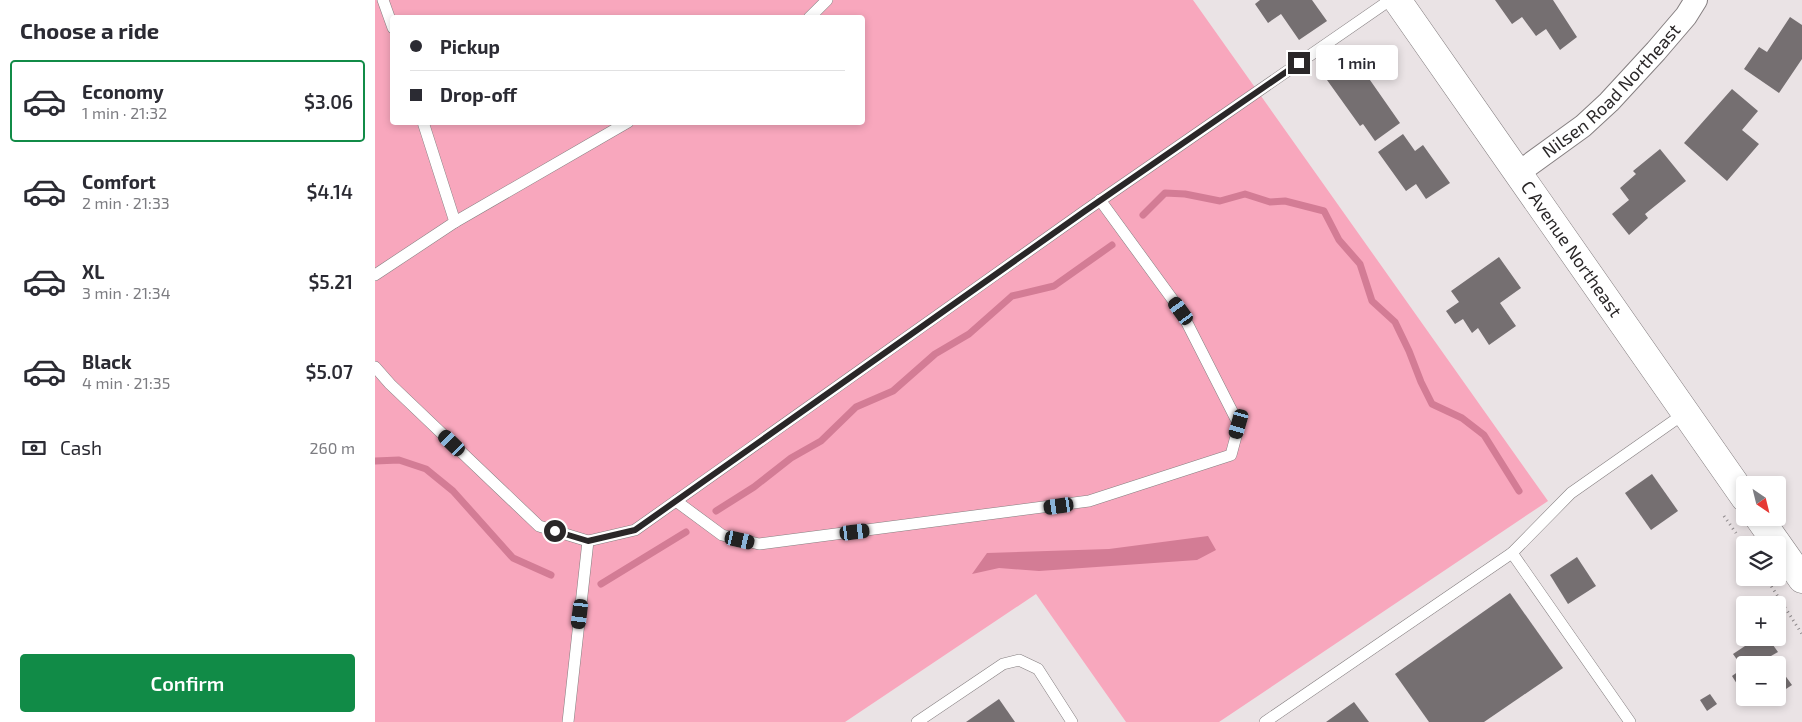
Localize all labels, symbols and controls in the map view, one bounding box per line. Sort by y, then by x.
text: Choose a ride [20,17,159,43]
street label: Nilsen Road Northeast [1538,19,1685,162]
text: Pickup [440,35,500,58]
callout: 1 min [1317,46,1399,80]
route end [1288,52,1310,74]
text: 1 min [1338,53,1376,72]
icon: car [22,79,67,124]
text: Economy [82,80,164,103]
text: Drop-off [440,83,517,106]
text: $3.06 [304,90,353,113]
text: 1 min · 21:32 [82,103,167,122]
icon: car [22,169,67,214]
text: Comfort [82,170,156,193]
street label: C Avenue Northeast [1517,176,1627,321]
text: $4.14 [307,180,353,203]
text: 2 min · 21:33 [82,193,170,212]
icon: car [22,259,67,304]
text: XL [82,260,104,283]
text: $5.21 [308,270,353,293]
text: 3 min · 21:34 [82,283,171,302]
car [1166,294,1195,328]
icon: car [22,349,67,394]
text: Black [82,350,132,373]
text: $5.07 [306,360,353,383]
text: 4 min · 21:35 [82,373,170,392]
car [1227,408,1250,440]
car [435,427,468,459]
icon: cash [20,434,48,462]
text: Cash [60,436,102,459]
text: 260 m [310,438,355,457]
north arrow [1736,476,1786,526]
map controls [1736,476,1786,706]
car [1043,496,1074,516]
route start [544,520,566,542]
car [839,523,870,541]
car [723,529,756,551]
button: layers [1736,536,1786,586]
button: + [1736,596,1786,646]
car [570,598,589,630]
button: Confirm [20,654,355,712]
button: − [1736,656,1786,706]

